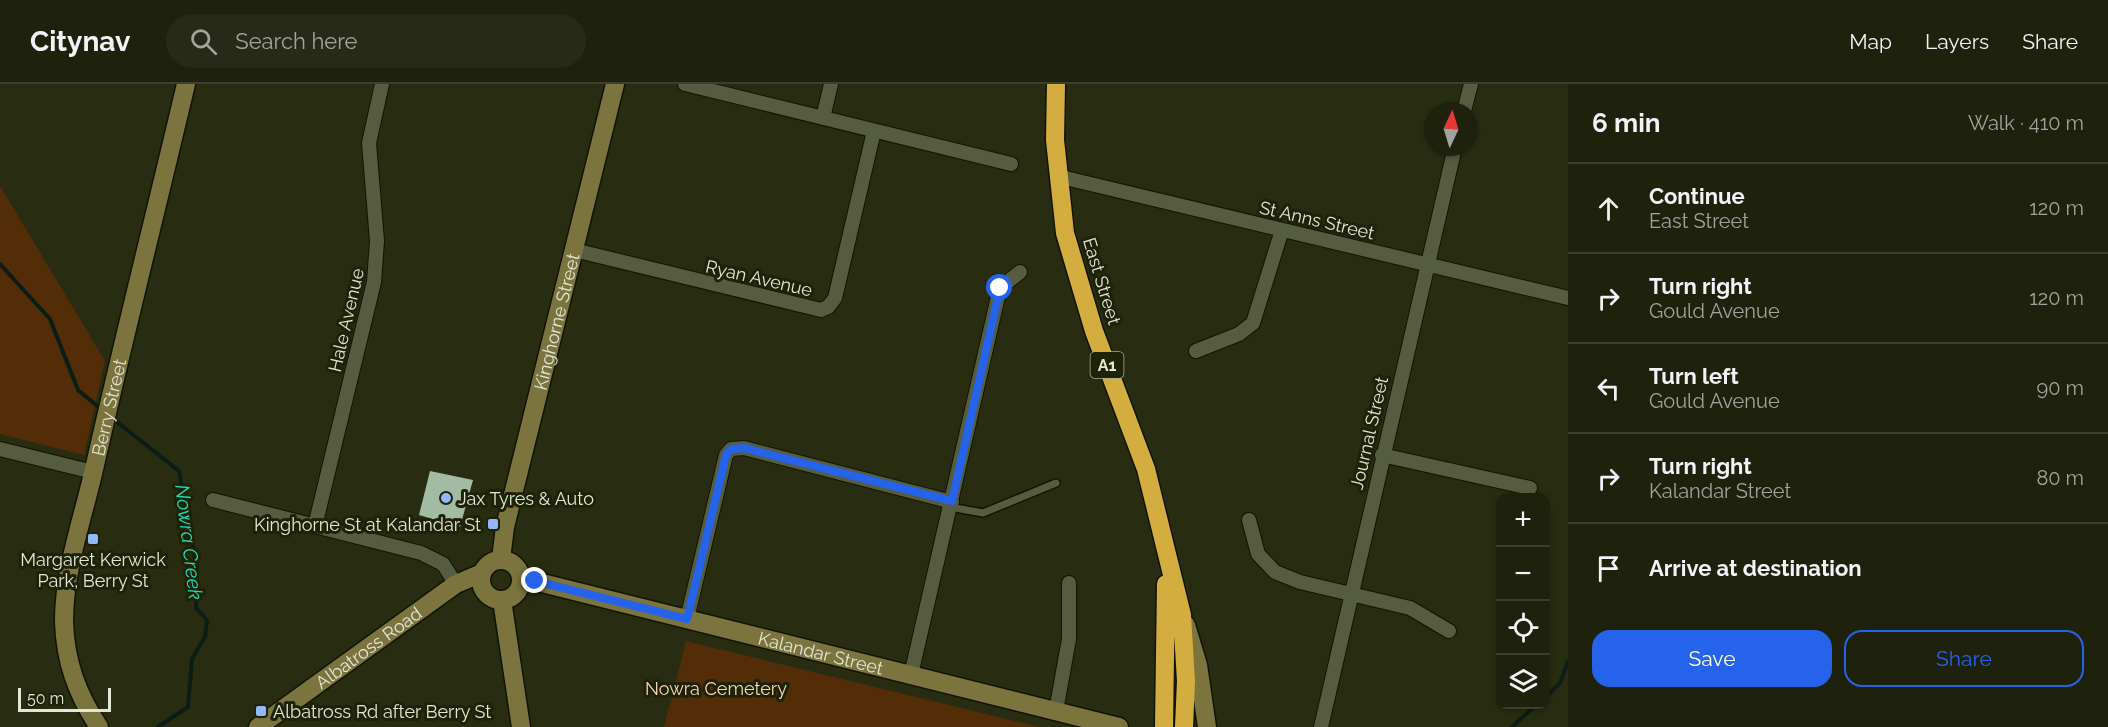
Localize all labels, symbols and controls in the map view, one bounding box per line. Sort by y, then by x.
search box [166,14,586,68]
text: Citynav [30,25,130,58]
icon: search [187,25,220,58]
text: Search here [235,28,357,54]
text: Map [1849,29,1892,54]
text: Layers [1925,29,1989,54]
text: Share [2022,29,2078,54]
north arrow [1424,102,1478,156]
text: 6 min [1592,108,1661,138]
text: Walk · 410 m [1968,111,2084,135]
text: Continue [1649,183,1745,209]
icon: ahead [1592,192,1625,225]
text: 120 m [2029,196,2084,220]
street label: St Anns Street [1258,197,1376,243]
text: East Street [1649,209,1749,233]
street label: East Street [1079,235,1125,327]
street label: Kinghorne Street [529,251,583,392]
street label: Ryan Avenue [704,256,815,301]
street label: Hale Avenue [324,266,368,374]
text: Turn right [1649,273,1752,299]
route start [986,274,1012,300]
icon: right [1592,282,1625,315]
text: 120 m [2029,286,2084,310]
text: Gould Avenue [1649,299,1780,323]
road number: A1 [1090,352,1124,378]
street label: Berry Street [87,357,130,458]
text: Turn left [1649,363,1739,389]
icon: left [1592,372,1625,405]
street label: Journal Street [1346,374,1392,492]
text: 90 m [2037,376,2084,400]
text: Gould Avenue [1649,389,1780,413]
text: Turn right [1649,453,1752,479]
icon: right [1592,462,1625,495]
text: 80 m [2036,466,2084,490]
text: Kalandar Street [1649,479,1791,503]
water label: Nowra Creek [170,483,208,601]
place label: Jax Tyres & Auto [458,488,594,509]
marker: Jax Tyres & Auto [439,491,453,505]
map controls [1496,493,1550,709]
button: + [1496,493,1550,547]
place label: Kinghorne St at Kalandar St [254,514,481,535]
marker: Kinghorne St at Kalandar St [486,517,500,531]
marker: Margaret Kerwick Park, Berry St [86,532,100,546]
button: − [1496,547,1550,601]
place label: Margaret Kerwick Park, Berry St [20,549,166,591]
icon: arrive [1592,552,1625,585]
text: Arrive at destination [1649,555,1862,581]
route end [521,567,547,593]
button: locate [1496,601,1550,655]
street label: Albatross Road [311,602,425,693]
street label: Kalandar Street [756,627,886,678]
button: Save [1592,630,1832,687]
button: Share [1844,630,2084,687]
button: layers [1496,655,1550,709]
park label: Nowra Cemetery [645,678,787,699]
scale bar [18,685,111,712]
text: 50 m [27,689,64,708]
place label: Albatross Rd after Berry St [273,701,491,722]
marker: Albatross Rd after Berry St [254,704,268,718]

